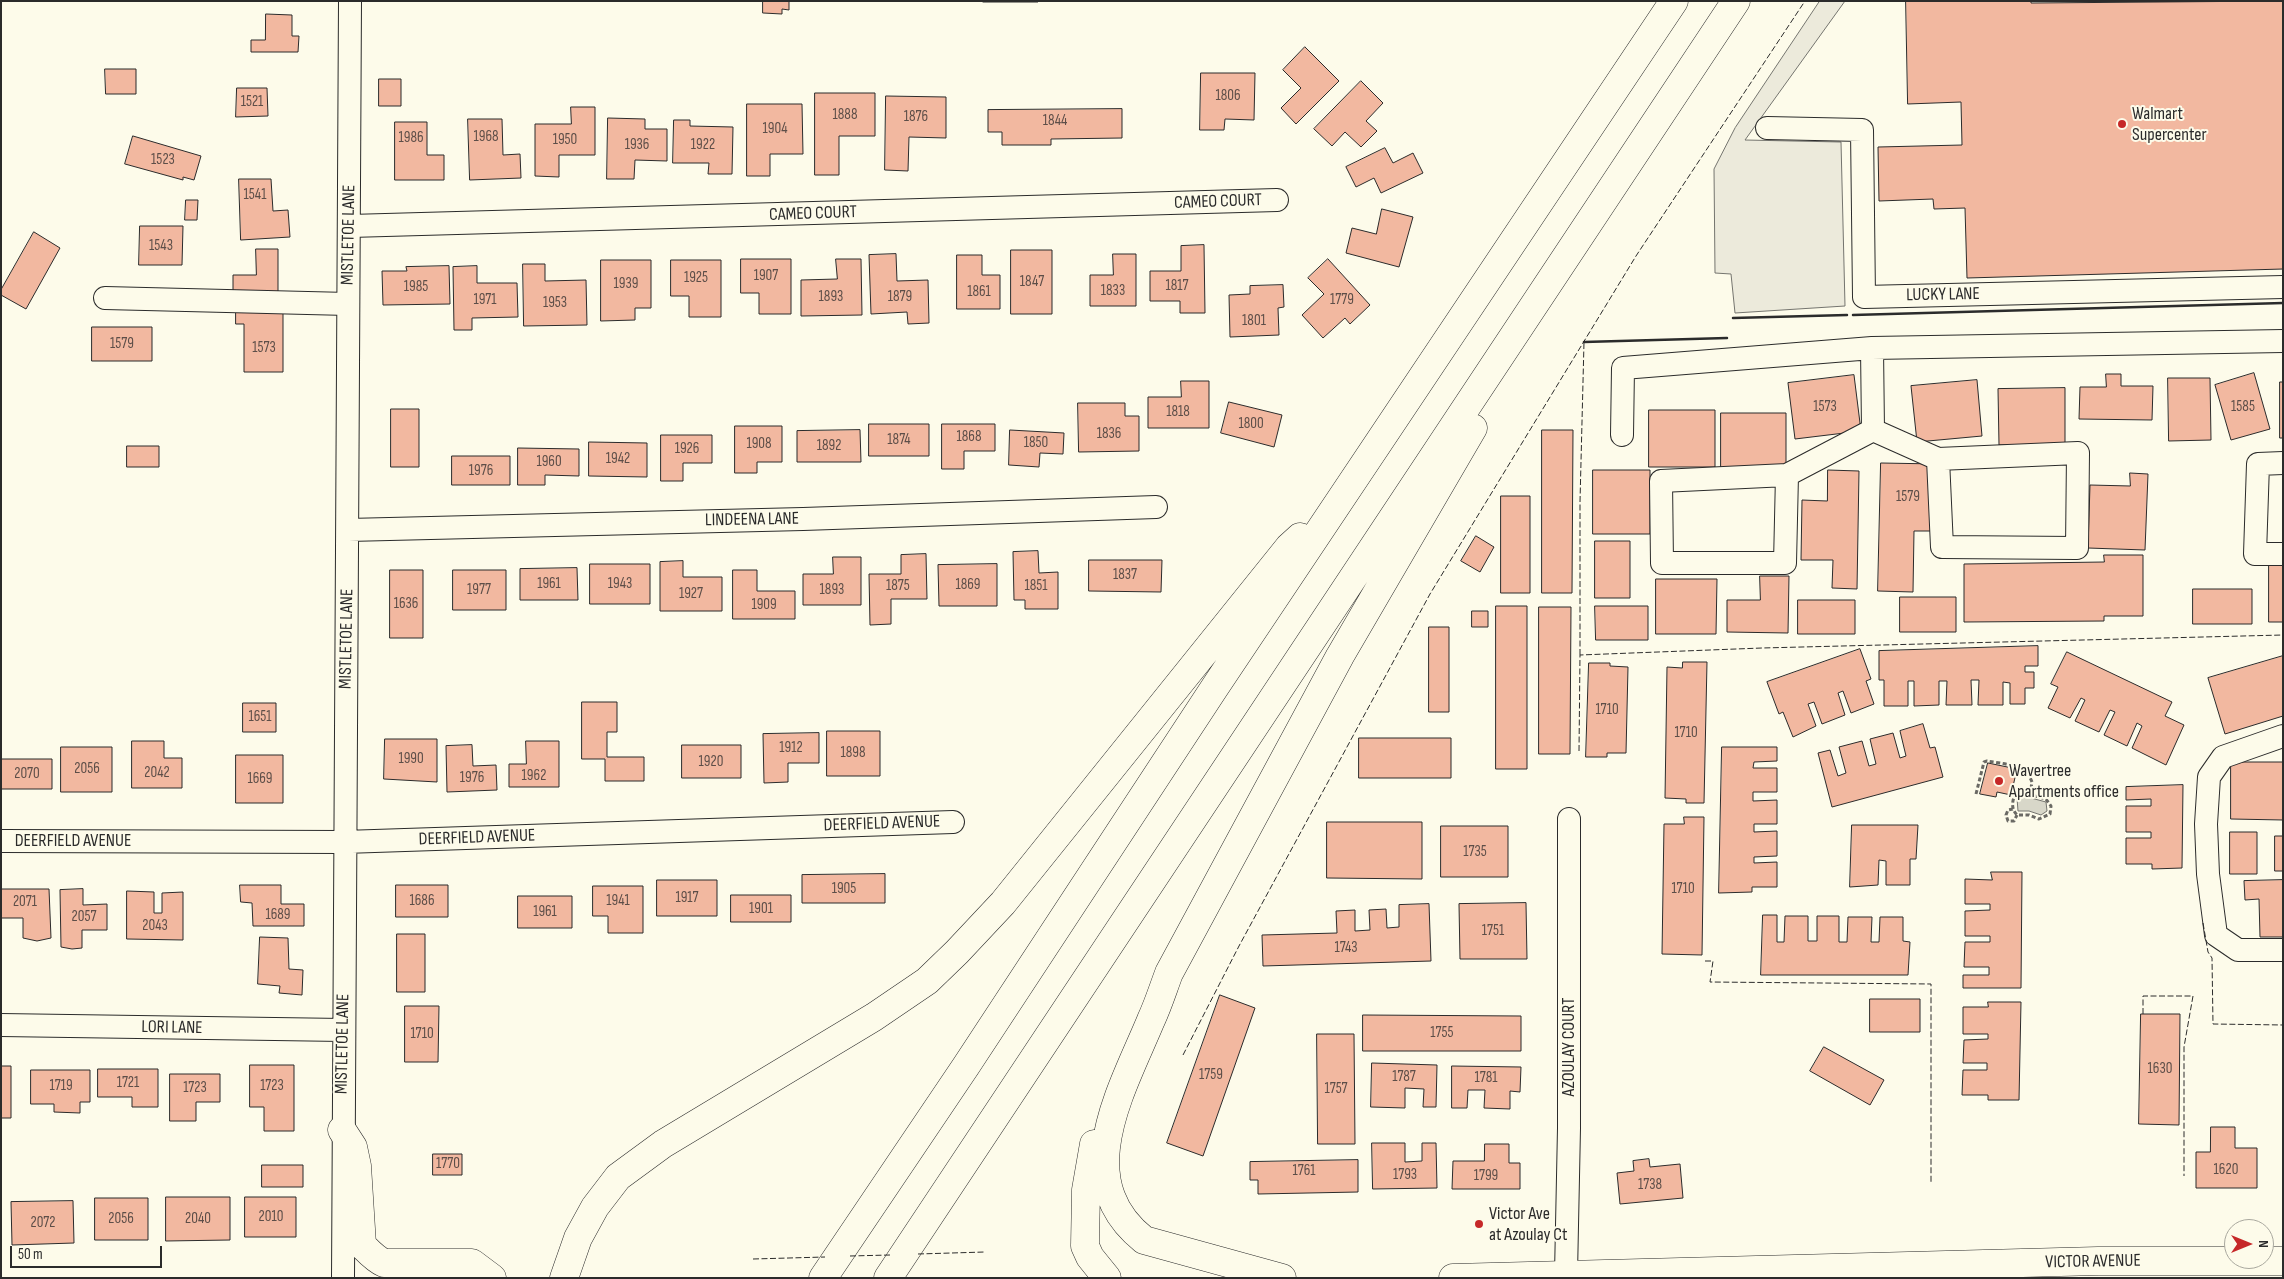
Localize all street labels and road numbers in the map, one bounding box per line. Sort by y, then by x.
street label: MISTLETOE LANE [337,185,361,285]
street label: CAMEO COURT [1174,190,1262,214]
street label: CAMEO COURT [769,202,857,226]
street label: LUCKY LANE [1906,284,1980,306]
street label: LINDEENA LANE [705,508,799,532]
street label: MISTLETOE LANE [335,589,359,689]
street label: DEERFIELD AVENUE [823,811,941,837]
street label: DEERFIELD AVENUE [418,825,536,851]
street label: DEERFIELD AVENUE [15,830,131,852]
street label: MISTLETOE LANE [331,994,355,1094]
street label: AZOULAY COURT [1558,998,1580,1096]
street label: LORI LANE [141,1017,203,1039]
street label: VICTOR AVENUE [2045,1250,2141,1274]

